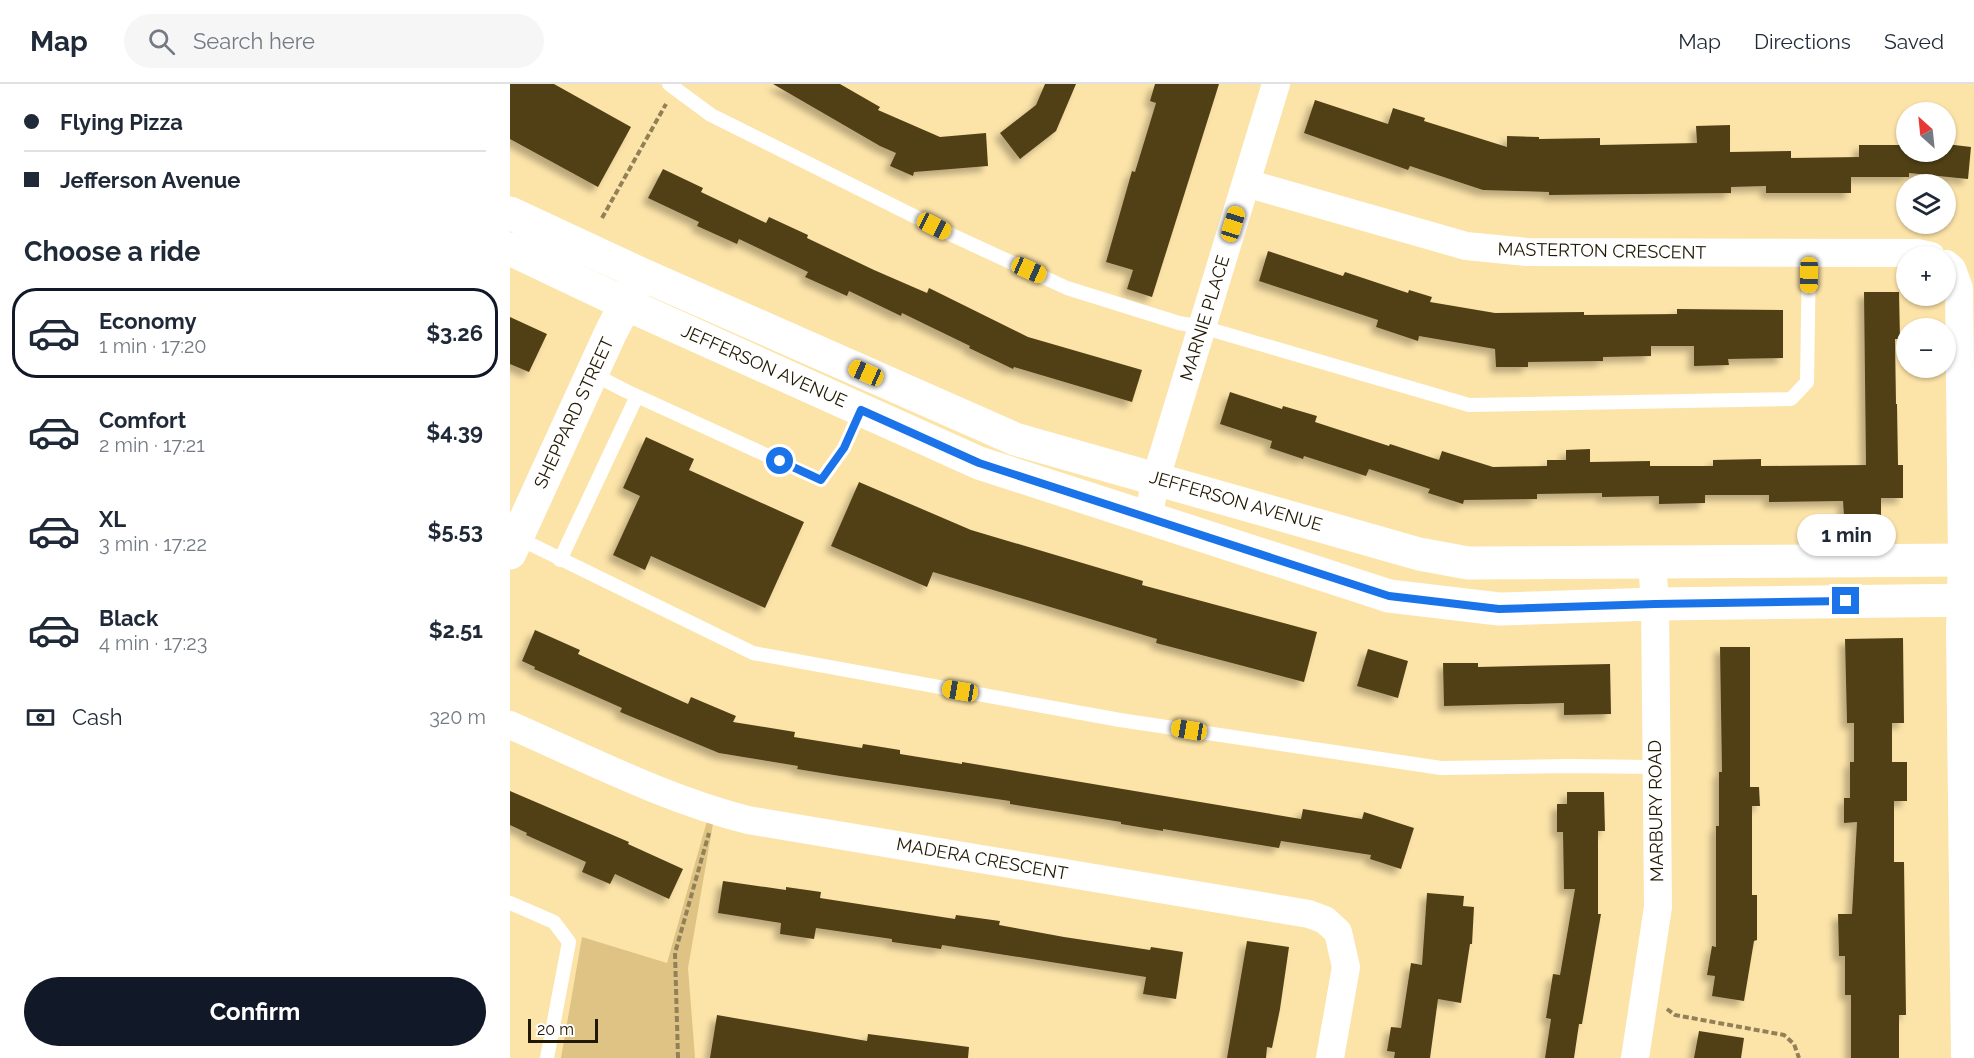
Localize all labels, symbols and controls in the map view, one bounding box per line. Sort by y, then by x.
search box [124,14,544,68]
text: Map [30,25,88,58]
icon: search [145,25,178,58]
text: Search here [193,28,315,54]
text: Map [1678,29,1721,54]
text: Directions [1754,29,1851,54]
text: Saved [1884,29,1944,54]
north arrow [1896,102,1956,162]
map controls [1896,102,1956,378]
text: Flying Pizza [60,109,183,135]
text: Jefferson Avenue [60,167,241,193]
button: layers [1896,174,1956,234]
car [1219,204,1247,244]
car [914,210,954,242]
text: Choose a ride [24,236,200,267]
street label: MASTERTON CRESCENT [1497,238,1707,263]
button: + [1896,246,1956,306]
street label: MARNIE PLACE [1175,252,1234,383]
car [1009,254,1049,286]
car [1800,257,1818,293]
icon: car [27,306,81,360]
text: Economy [99,308,197,334]
button: − [1896,318,1956,378]
text: $3.26 [426,320,483,346]
street label: JEFFERSON AVENUE [678,320,850,411]
text: 1 min · 17:20 [99,334,207,358]
street label: SHEPPARD STREET [529,334,618,492]
car [846,357,886,389]
icon: car [27,405,81,459]
text: Comfort [99,407,186,433]
text: $4.39 [426,419,483,445]
text: 2 min · 17:21 [99,433,205,457]
route start [766,447,793,474]
street label: JEFFERSON AVENUE [1147,466,1325,535]
icon: car [27,504,81,558]
text: XL [99,506,126,532]
callout: 1 min [1796,514,1896,556]
text: $5.53 [427,518,483,544]
text: 1 min [1821,523,1872,547]
text: 3 min · 17:22 [99,532,207,556]
route end [1832,587,1859,614]
icon: car [27,603,81,657]
text: Black [99,605,158,631]
text: $2.51 [429,617,483,643]
text: 4 min · 17:23 [99,631,207,655]
car [941,679,979,703]
icon: cash [24,701,57,734]
text: Cash [72,704,123,730]
text: 320 m [429,705,486,729]
car [1170,718,1208,742]
street label: MARBURY ROAD [1644,740,1667,882]
street label: MADERA CRESCENT [895,833,1069,884]
button: Confirm [24,977,486,1046]
scale bar [528,1016,598,1044]
text: 20 m [537,1020,574,1039]

